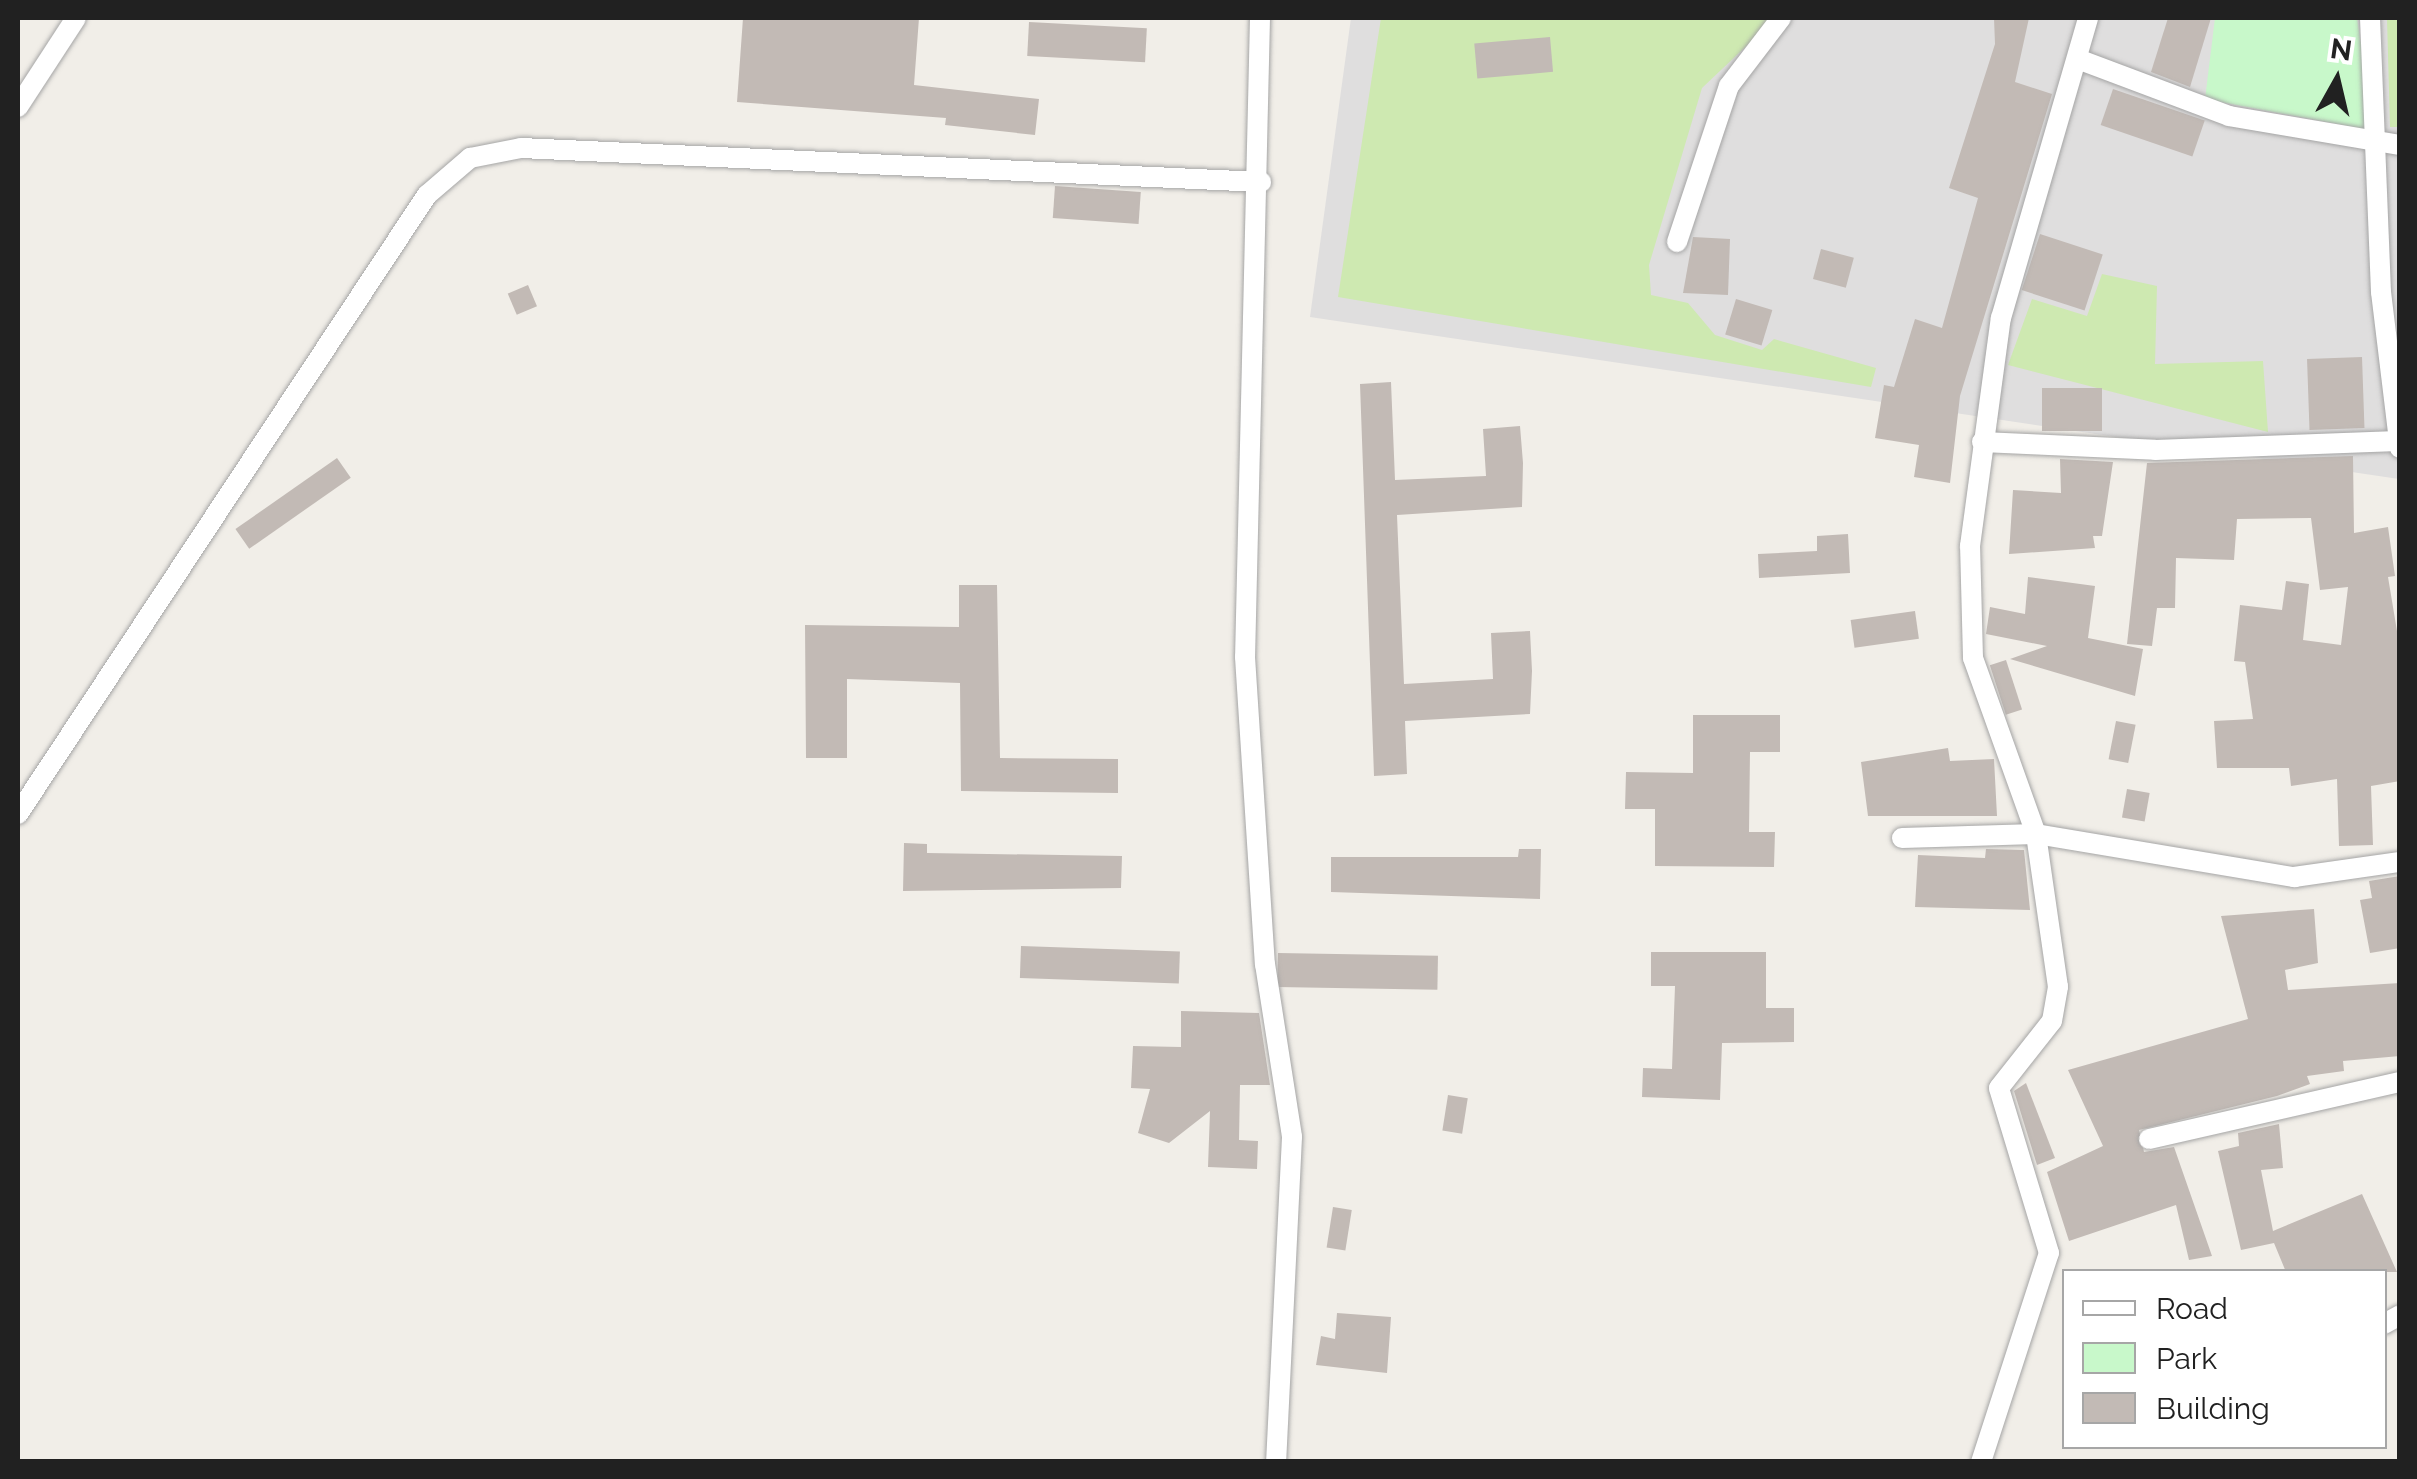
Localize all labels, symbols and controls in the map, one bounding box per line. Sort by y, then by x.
north arrow [2287,30,2387,130]
text: N [2328,32,2354,68]
legend [2062,1269,2387,1449]
text: Road [2156,1291,2228,1326]
text: Park [2156,1341,2217,1376]
text: Building [2156,1391,2270,1426]

